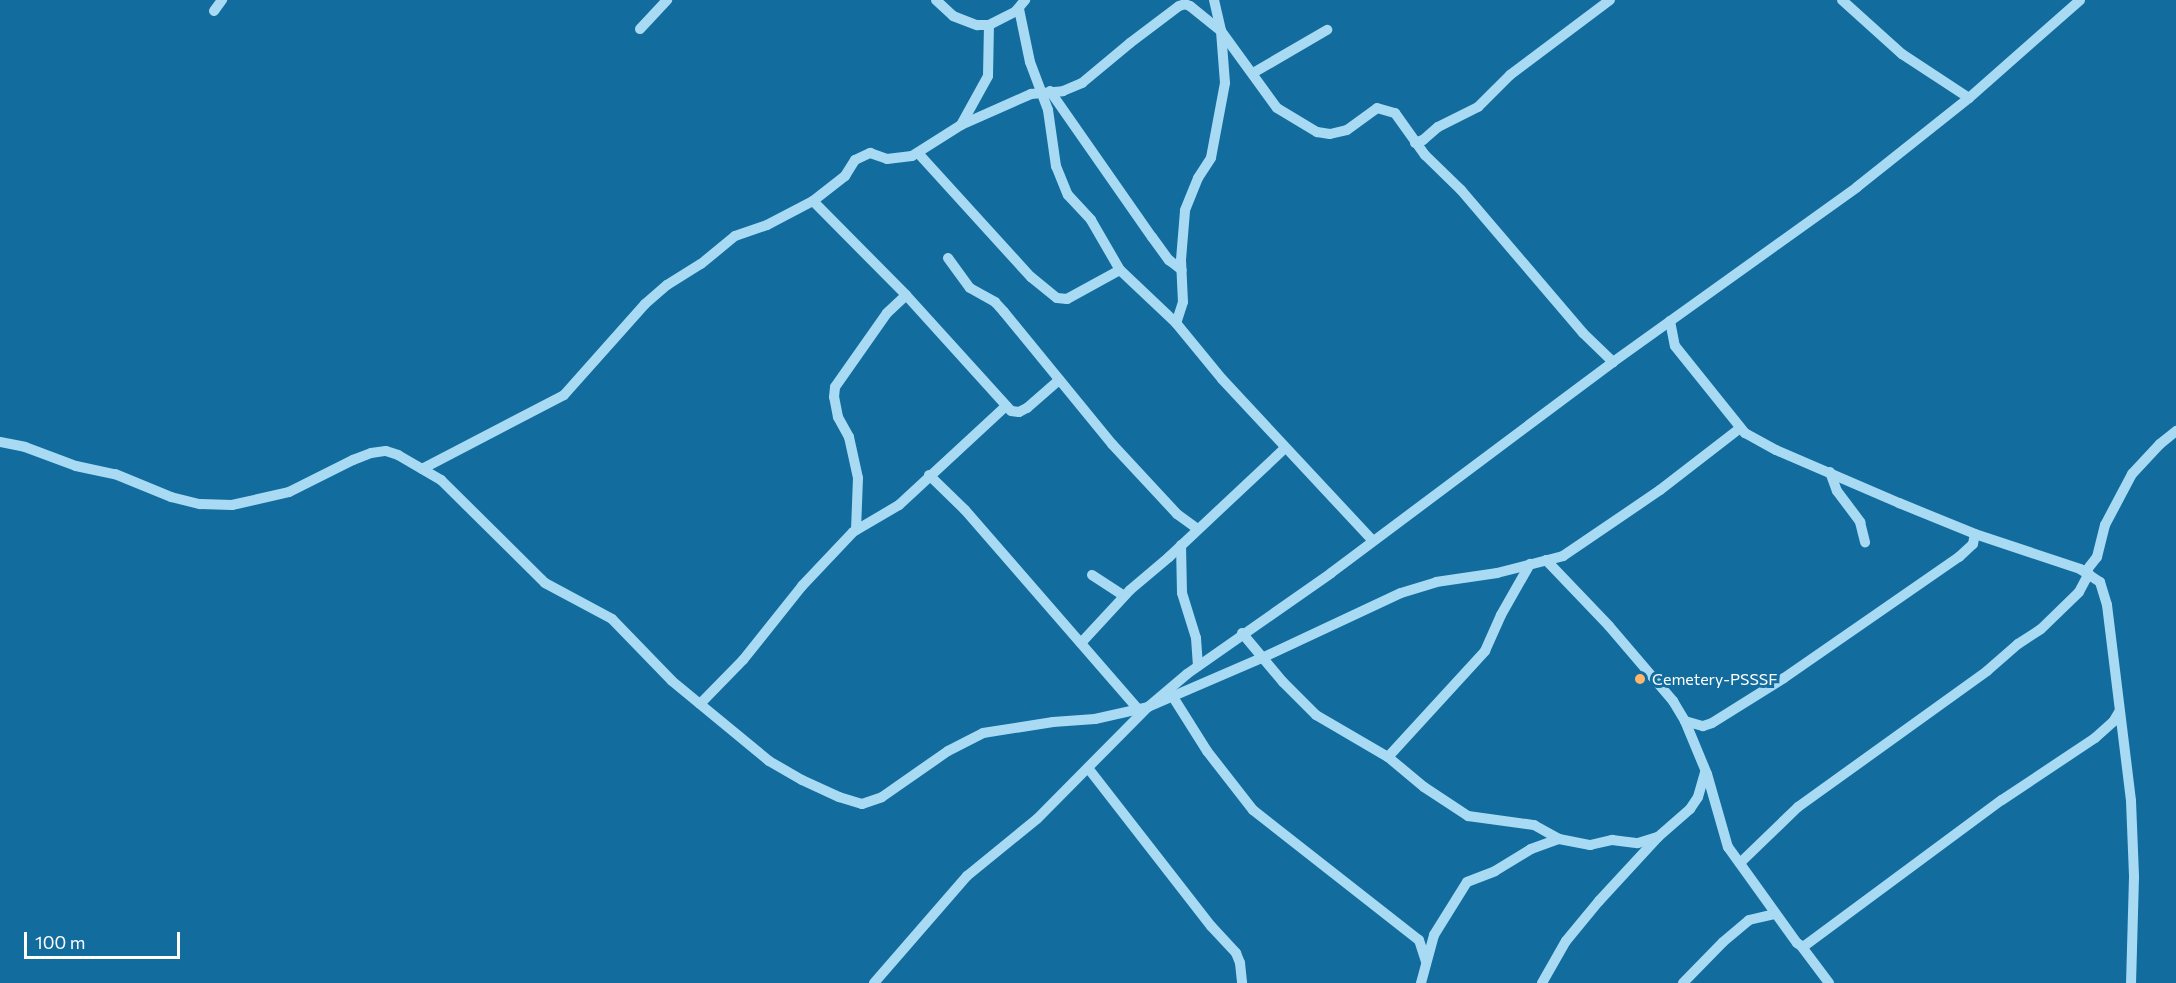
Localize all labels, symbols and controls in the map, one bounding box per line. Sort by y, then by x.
place label: Cemetery-PSSSF [1652,669,1777,689]
marker: Cemetery-PSSSF [1633,672,1647,686]
scale bar [27,920,183,958]
text: 100 m [35,931,85,953]

